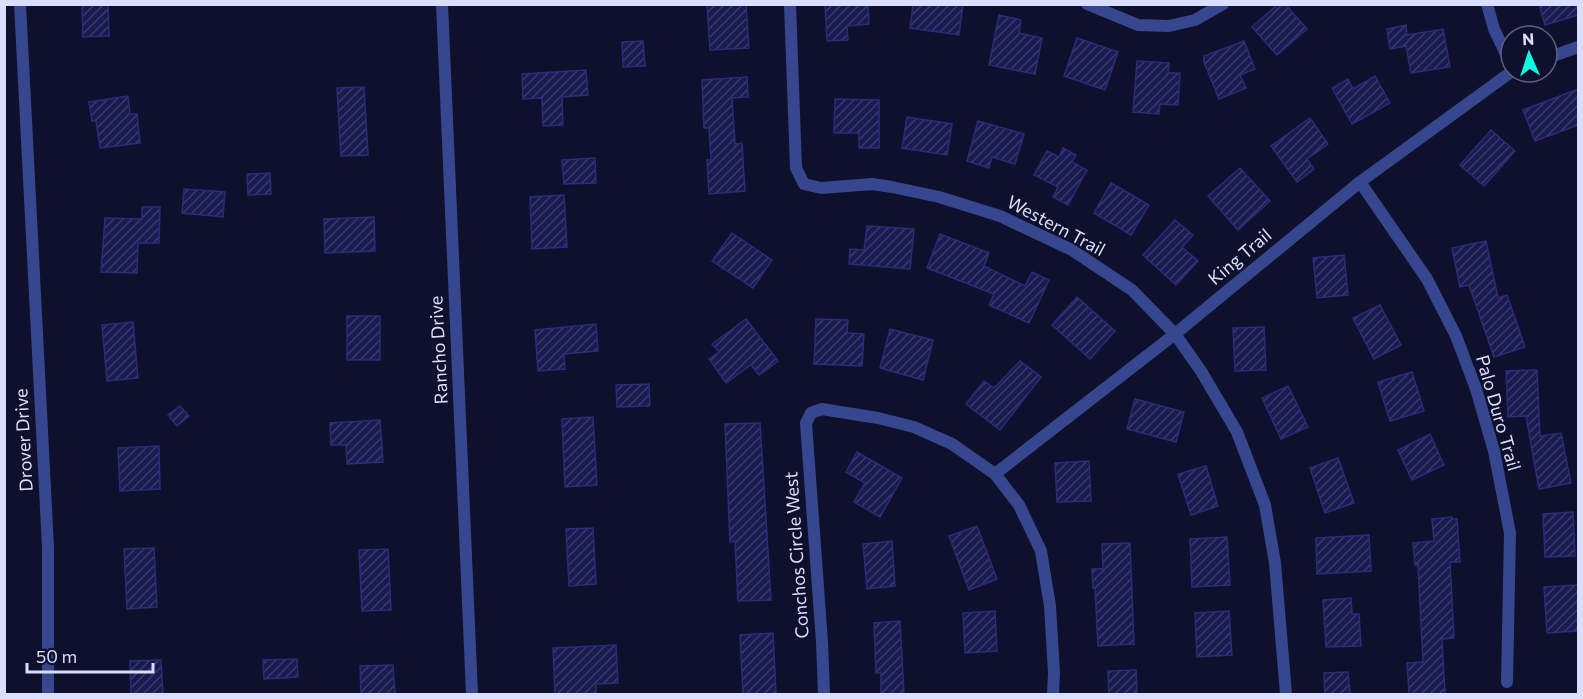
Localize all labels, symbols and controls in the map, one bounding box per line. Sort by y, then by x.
north arrow [1499,24,1559,84]
text: N [1522,29,1535,48]
street label: Western Trail [1004,190,1109,260]
street label: King Trail [1203,223,1275,289]
street label: Rancho Drive [424,295,452,405]
street label: Palo Duro Trail [1472,352,1526,473]
street label: Drover Drive [9,388,37,492]
street label: Conchos Circle West [779,471,813,639]
scale bar [27,636,153,674]
text: 50 m [36,645,77,667]

